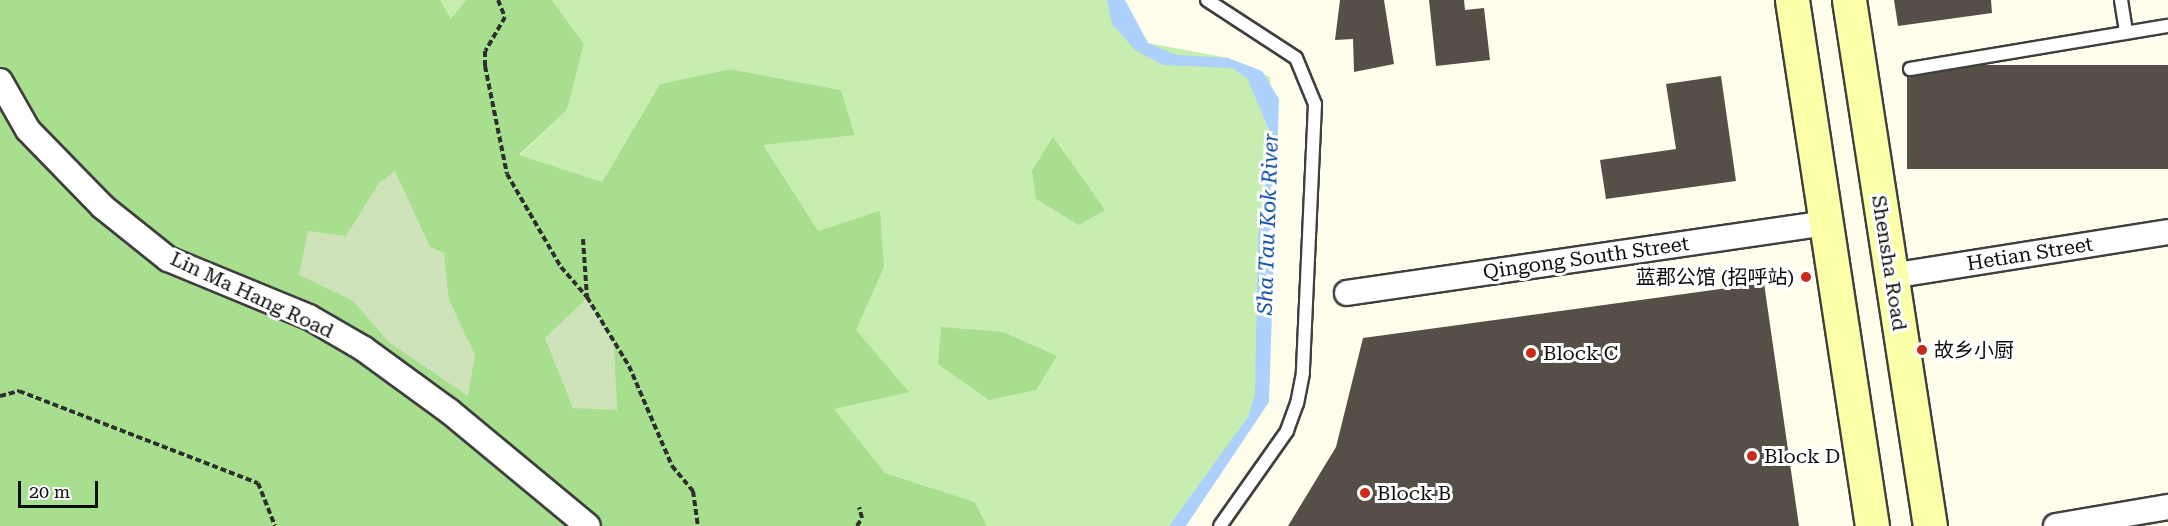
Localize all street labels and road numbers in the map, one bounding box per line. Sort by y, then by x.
street label: Shensha Road [1866,194,1912,332]
street label: Qingong South Street [1481,232,1691,284]
street label: Hetian Street [1965,232,2095,276]
street label: Lin Ma Hang Road [167,247,337,343]

